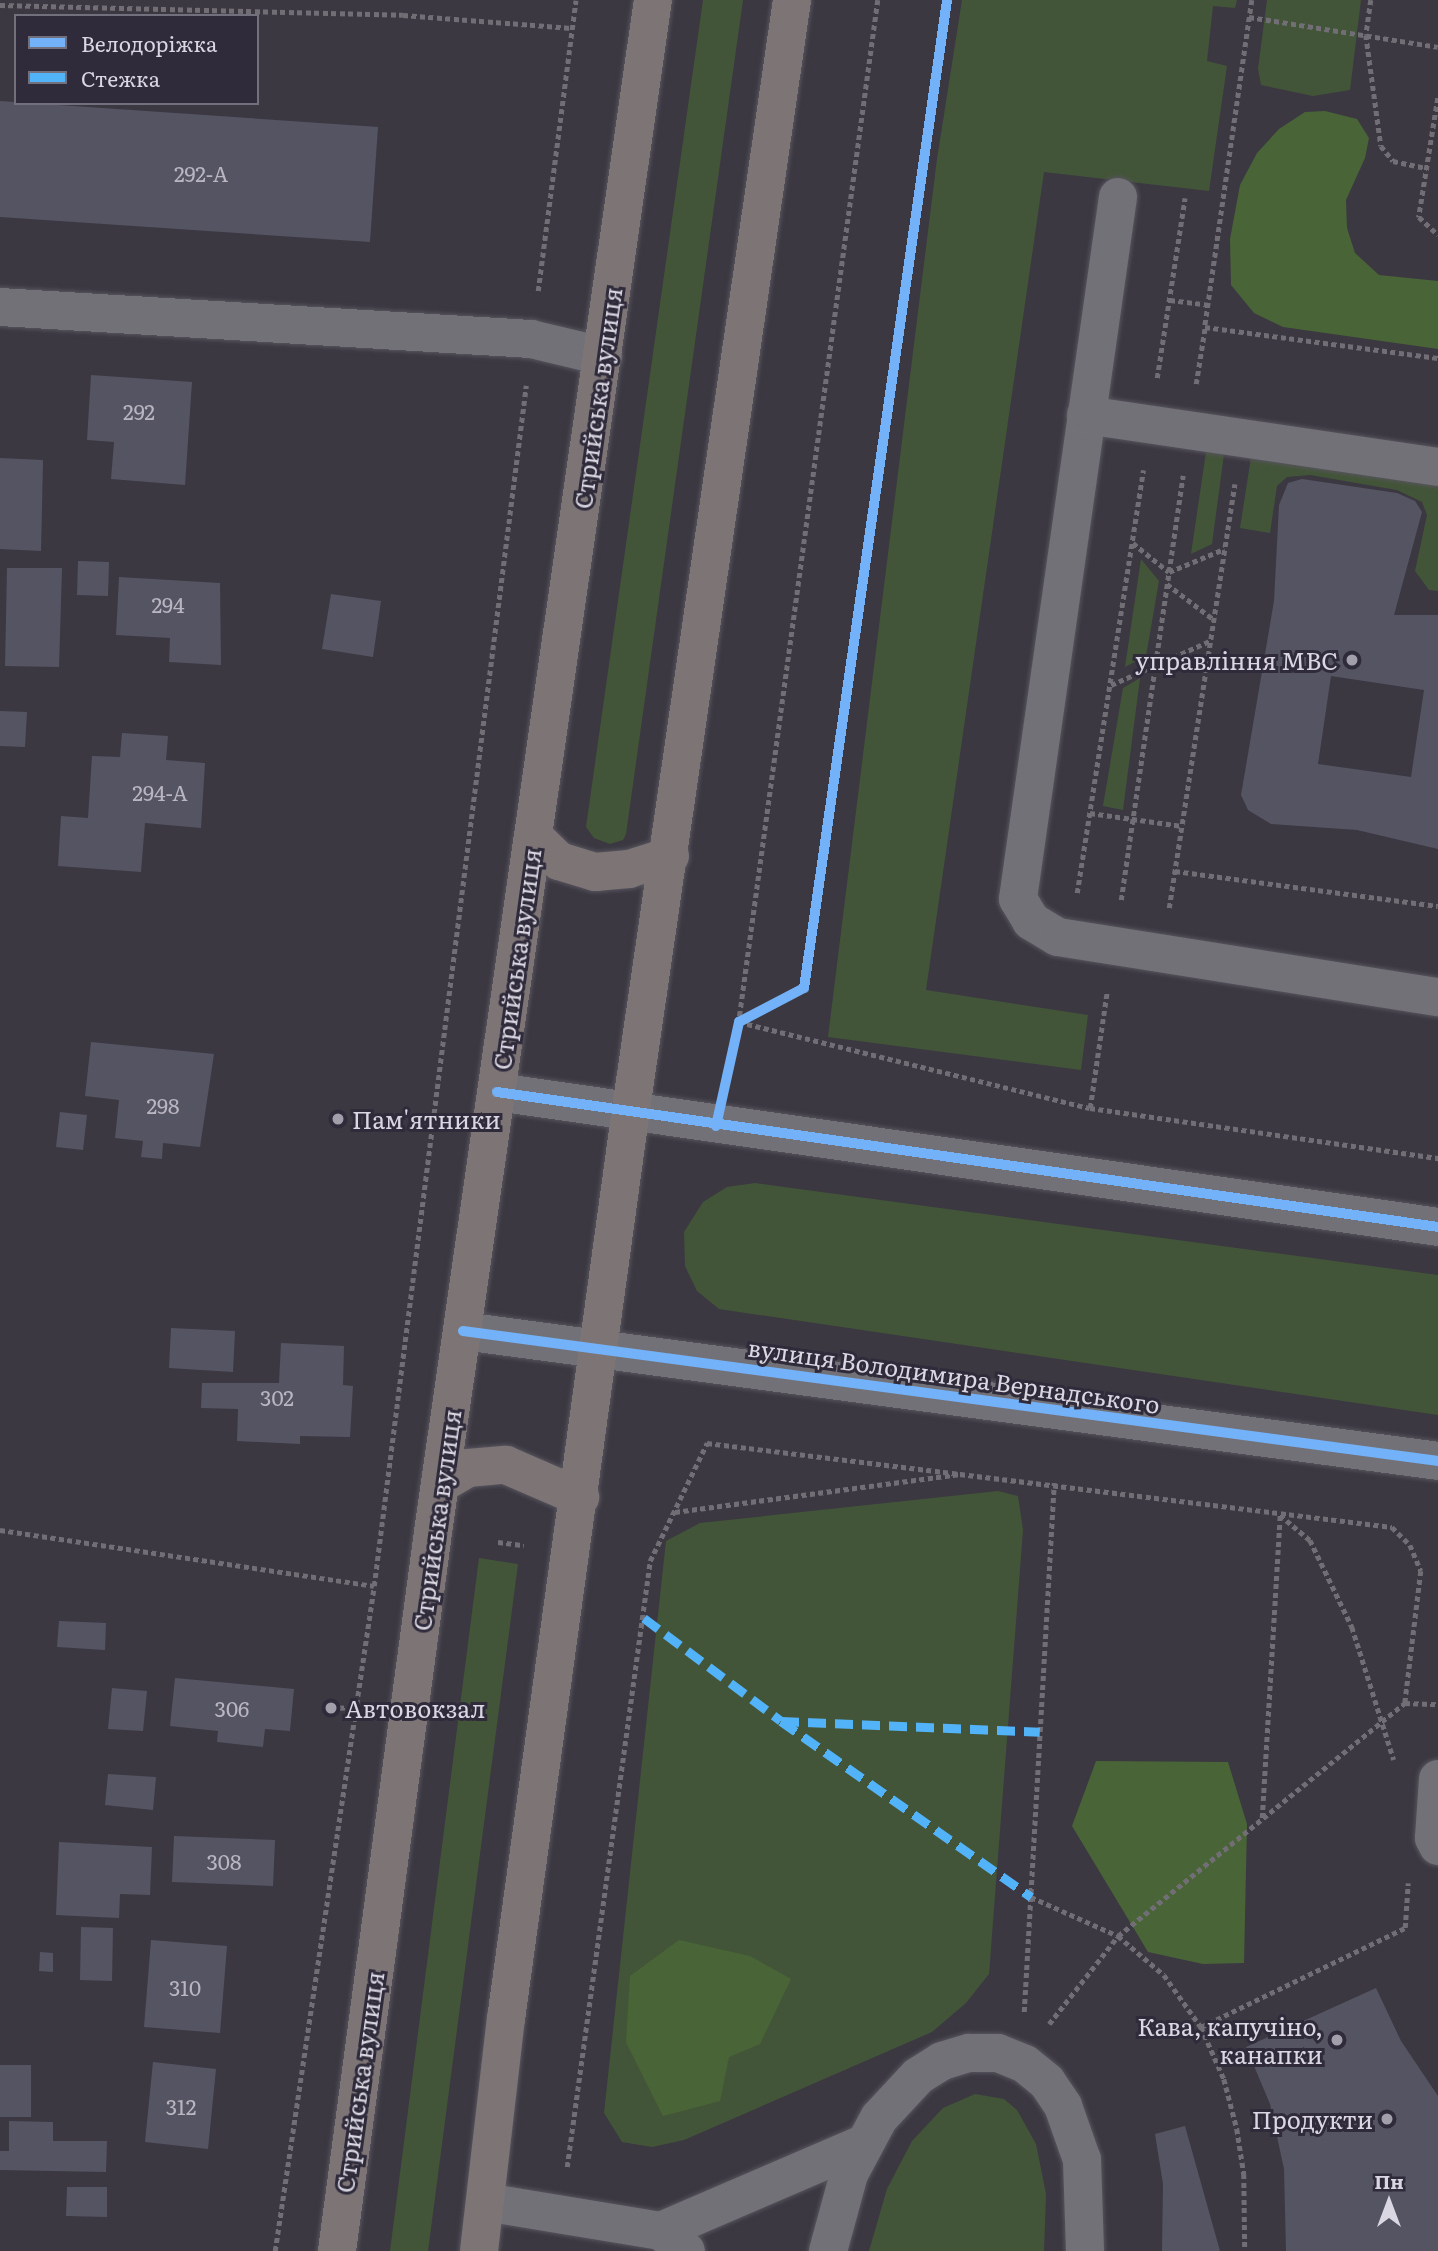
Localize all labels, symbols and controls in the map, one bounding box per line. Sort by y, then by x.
legend [14,14,259,105]
text: Велодоріжка [81,27,217,58]
text: Стежка [81,62,160,93]
house number: 292-А [174,160,228,186]
street label: Стрийська вулиця [567,286,627,510]
house number: 292 [123,398,155,424]
house number: 294 [151,591,185,617]
place label: управління МВС [1135,646,1338,674]
marker: управління МВС [1344,652,1360,668]
house number: 294-А [132,779,188,805]
street label: Стрийська вулиця [486,847,546,1071]
house number: 298 [146,1092,180,1118]
place label: Пам'ятники [352,1105,501,1133]
marker: Пам'ятники [330,1111,346,1127]
street label: вулиця Володимира Вернадського [746,1332,1162,1418]
house number: 302 [260,1384,294,1410]
street label: Стрийська вулиця [406,1408,466,1632]
place label: Автовокзал [345,1694,485,1722]
house number: 306 [215,1695,249,1721]
marker: Автовокзал [323,1700,339,1716]
house number: 308 [206,1848,242,1874]
street label: Стрийська вулиця [329,1970,389,2194]
house number: 310 [169,1974,201,2000]
place label: Кава, капучіно, канапки [1137,2012,1323,2068]
marker: Кава, капучіно, канапки [1329,2032,1345,2048]
house number: 312 [166,2093,196,2119]
place label: Продукти [1252,2105,1373,2133]
marker: Продукти [1379,2111,1395,2127]
north arrow [1354,2167,1424,2237]
text: Пн [1374,2167,1404,2195]

